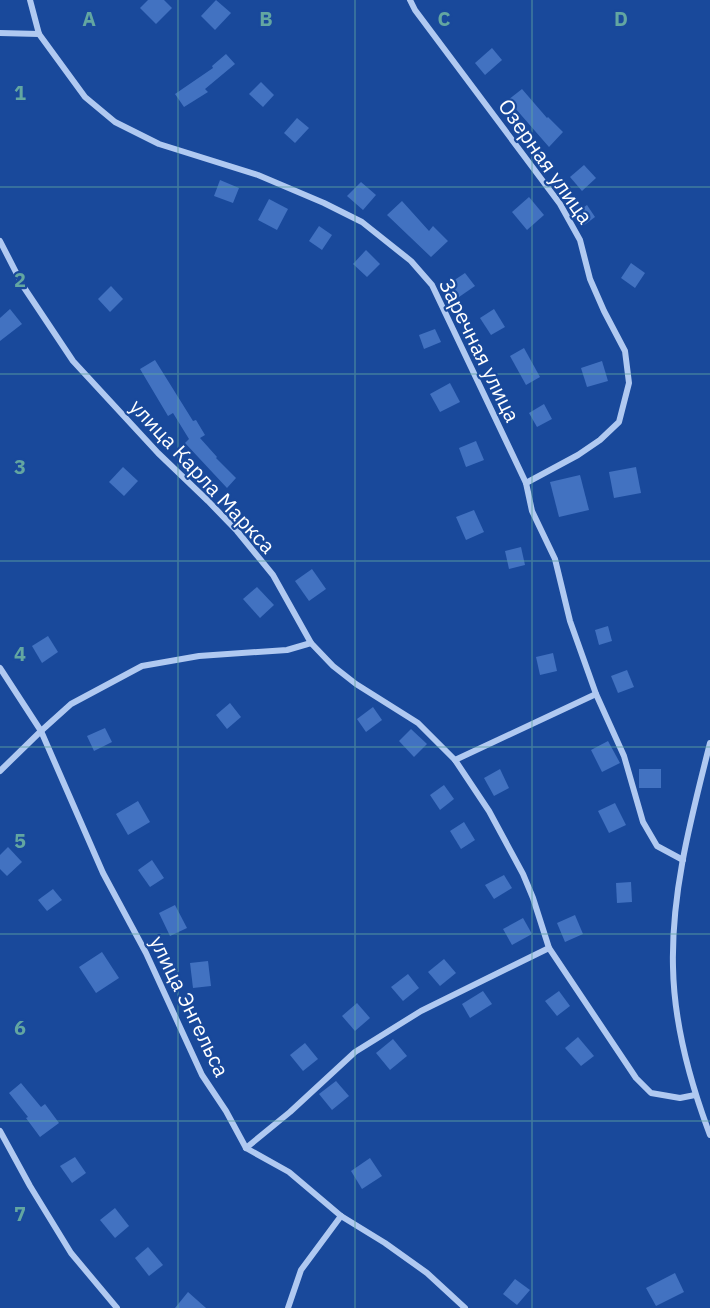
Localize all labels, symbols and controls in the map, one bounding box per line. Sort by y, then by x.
text: A [82,5,96,32]
text: B [259,5,273,32]
text: C [437,5,451,32]
text: D [614,5,628,32]
text: 1 [14,79,26,106]
street label: Озерная улица [492,93,600,229]
text: 2 [14,266,26,293]
street label: Заречная улица [433,273,527,427]
street label: улица Карла Маркса [124,393,282,559]
text: 3 [14,453,26,480]
text: 4 [14,640,26,667]
text: 5 [14,827,26,854]
street label: улица Энгельса [144,931,236,1081]
text: 6 [14,1014,26,1041]
text: 7 [14,1200,26,1227]

